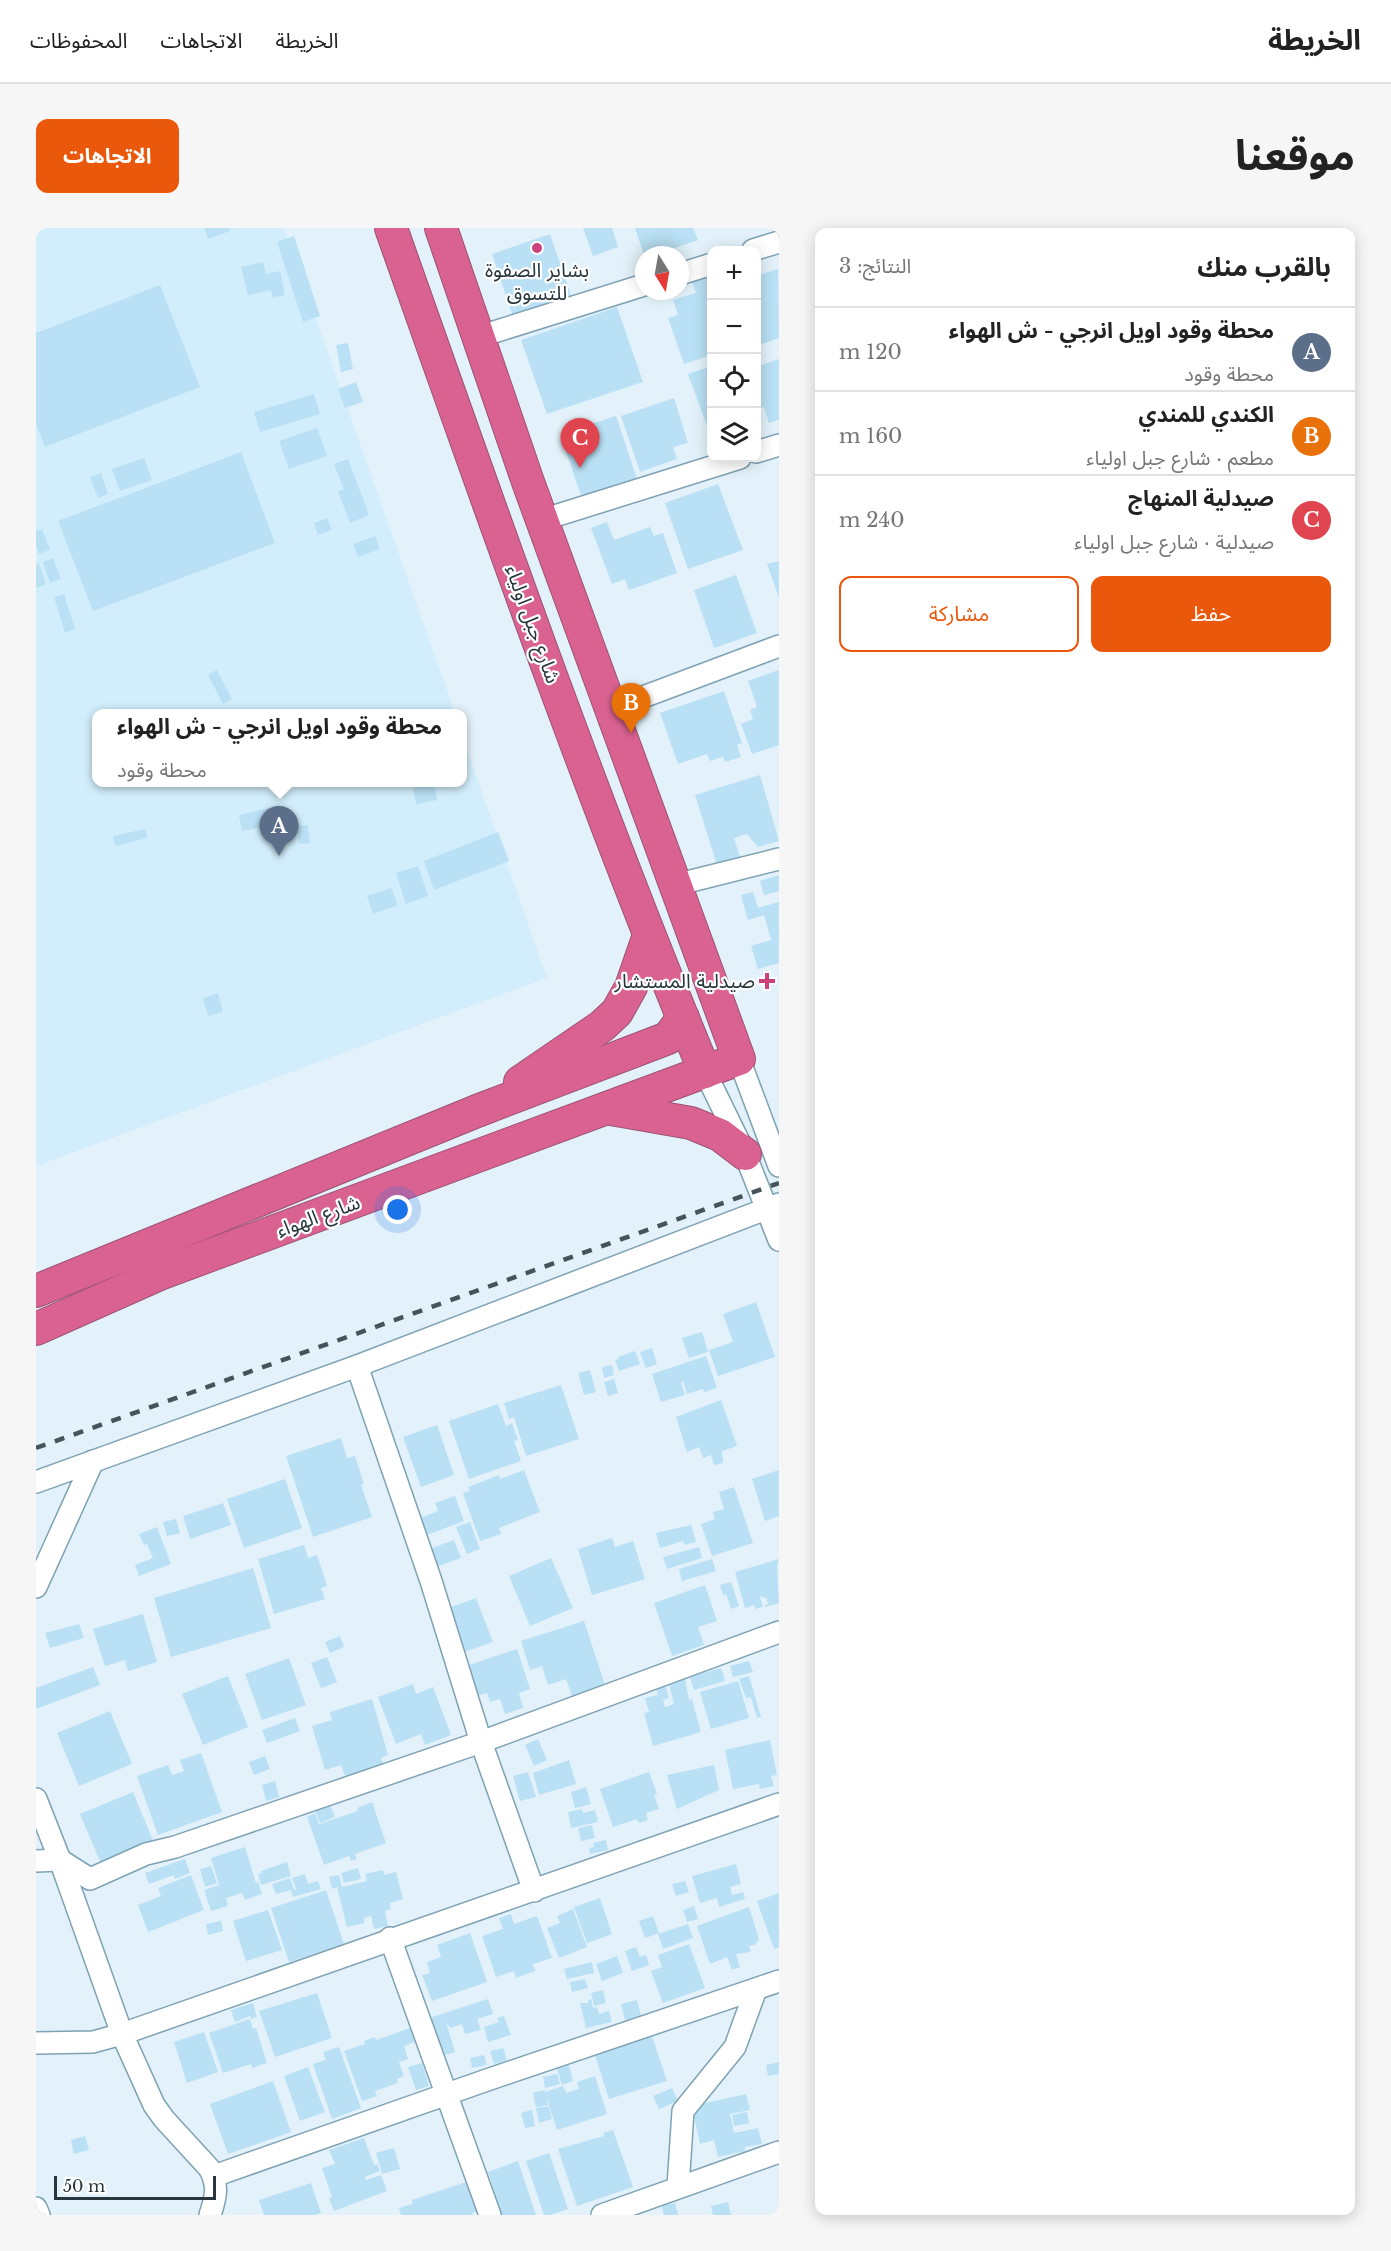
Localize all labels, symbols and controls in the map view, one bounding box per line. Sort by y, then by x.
text: الخريطة [1268,23,1361,58]
text: المحفوظات [30,28,127,54]
text: الاتجاهات [160,28,242,54]
text: الخريطة [275,28,338,54]
button: الاتجاهات [36,119,179,193]
text: موقعنا [1235,129,1355,181]
marker: بشاير الصفوة للتسوق [530,241,544,255]
north arrow [635,246,689,300]
map controls [707,246,761,462]
button: + [707,246,761,300]
text: بالقرب منك [1197,251,1331,283]
text: النتائج: 3 [839,254,911,278]
place label: بشاير الصفوة للتسوق [485,258,589,305]
button: − [707,300,761,354]
text: محطة وقود اويل انرجي - ش الهواء [949,317,1274,344]
text: 120 m [839,340,902,364]
text: A [1303,340,1320,364]
button: locate [707,354,761,408]
text: محطة وقود [1184,362,1274,386]
text: الكندي للمندي [1138,401,1274,428]
button: layers [707,408,761,462]
pin: C [560,418,600,468]
text: 160 m [839,424,902,448]
text: B [1304,424,1319,448]
text: مطعم · شارع جبل اولياء [1086,446,1274,470]
text: صيدلية المنهاج [1128,485,1274,512]
text: 240 m [839,508,905,532]
text: C [1303,508,1320,532]
text: صيدلية · شارع جبل اولياء [1074,530,1274,554]
street label: شارع جبل اولياء [498,562,566,687]
button: مشاركة [839,576,1079,652]
button: حفظ [1091,576,1331,652]
pin: B [612,684,650,733]
popup [92,709,467,787]
text: محطة وقود اويل انرجي - ش الهواء [117,713,442,740]
text: محطة وقود [117,758,207,782]
pin: A [260,806,298,856]
place label: صيدلية المستشار [614,969,755,993]
marker: صيدلية المستشار [760,974,774,988]
street label: شارع الهواء [273,1190,364,1245]
your location [383,1195,412,1224]
scale bar [54,2173,216,2200]
text: 50 m [63,2176,105,2196]

